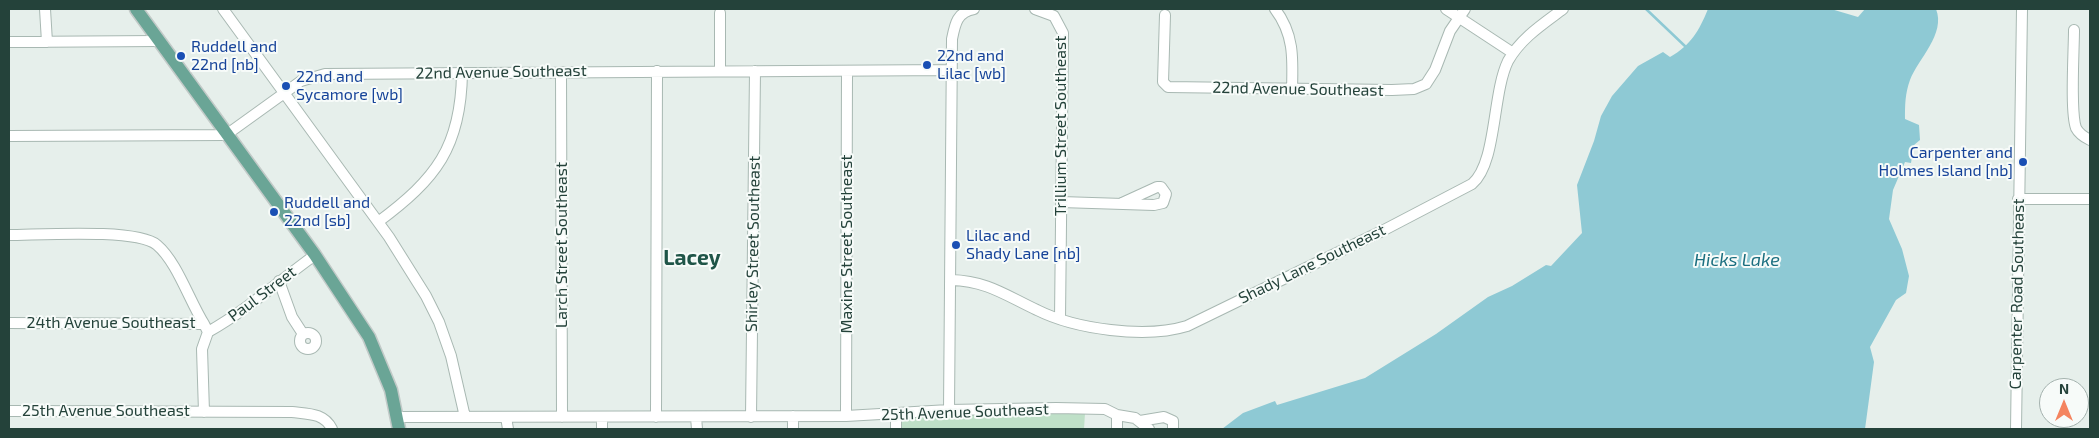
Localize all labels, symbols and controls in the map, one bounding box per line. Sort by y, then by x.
street label: Trillium Street Southeast [1051,36,1071,216]
place label: Ruddell and 22nd [nb] [191,37,277,75]
place label: 22nd and Lilac [wb] [937,46,1006,84]
marker: Ruddell and 22nd [nb] [175,50,187,62]
marker: 22nd and Lilac [wb] [921,59,933,71]
street label: 22nd Avenue Southeast [415,61,587,83]
place label: 22nd and Sycamore [wb] [296,67,403,105]
street label: 22nd Avenue Southeast [1212,78,1384,100]
marker: 22nd and Sycamore [wb] [280,80,292,92]
place label: Carpenter and Holmes Island [nb] [1878,143,2013,181]
street label: Maxine Street Southeast [837,155,857,333]
street label: Shirley Street Southeast [742,156,764,332]
marker: Carpenter and Holmes Island [nb] [2017,156,2029,168]
street label: Larch Street Southeast [552,162,572,328]
place label: Ruddell and 22nd [sb] [284,193,370,231]
street label: Carpenter Road Southeast [2006,198,2028,390]
marker: Ruddell and 22nd [sb] [268,206,280,218]
street label: Shady Lane Southeast [1235,220,1389,308]
place label: Lilac and Shady Lane [nb] [966,226,1081,264]
marker: Lilac and Shady Lane [nb] [950,239,962,251]
district label: Lacey [663,245,721,271]
water label: Hicks Lake [1694,249,1780,271]
street label: Paul Street [224,262,300,326]
street label: 24th Avenue Southeast [26,313,196,333]
north arrow [2039,378,2089,428]
text: N [2059,380,2069,397]
street label: 25th Avenue Southeast [881,399,1049,425]
street label: 25th Avenue Southeast [22,401,190,421]

